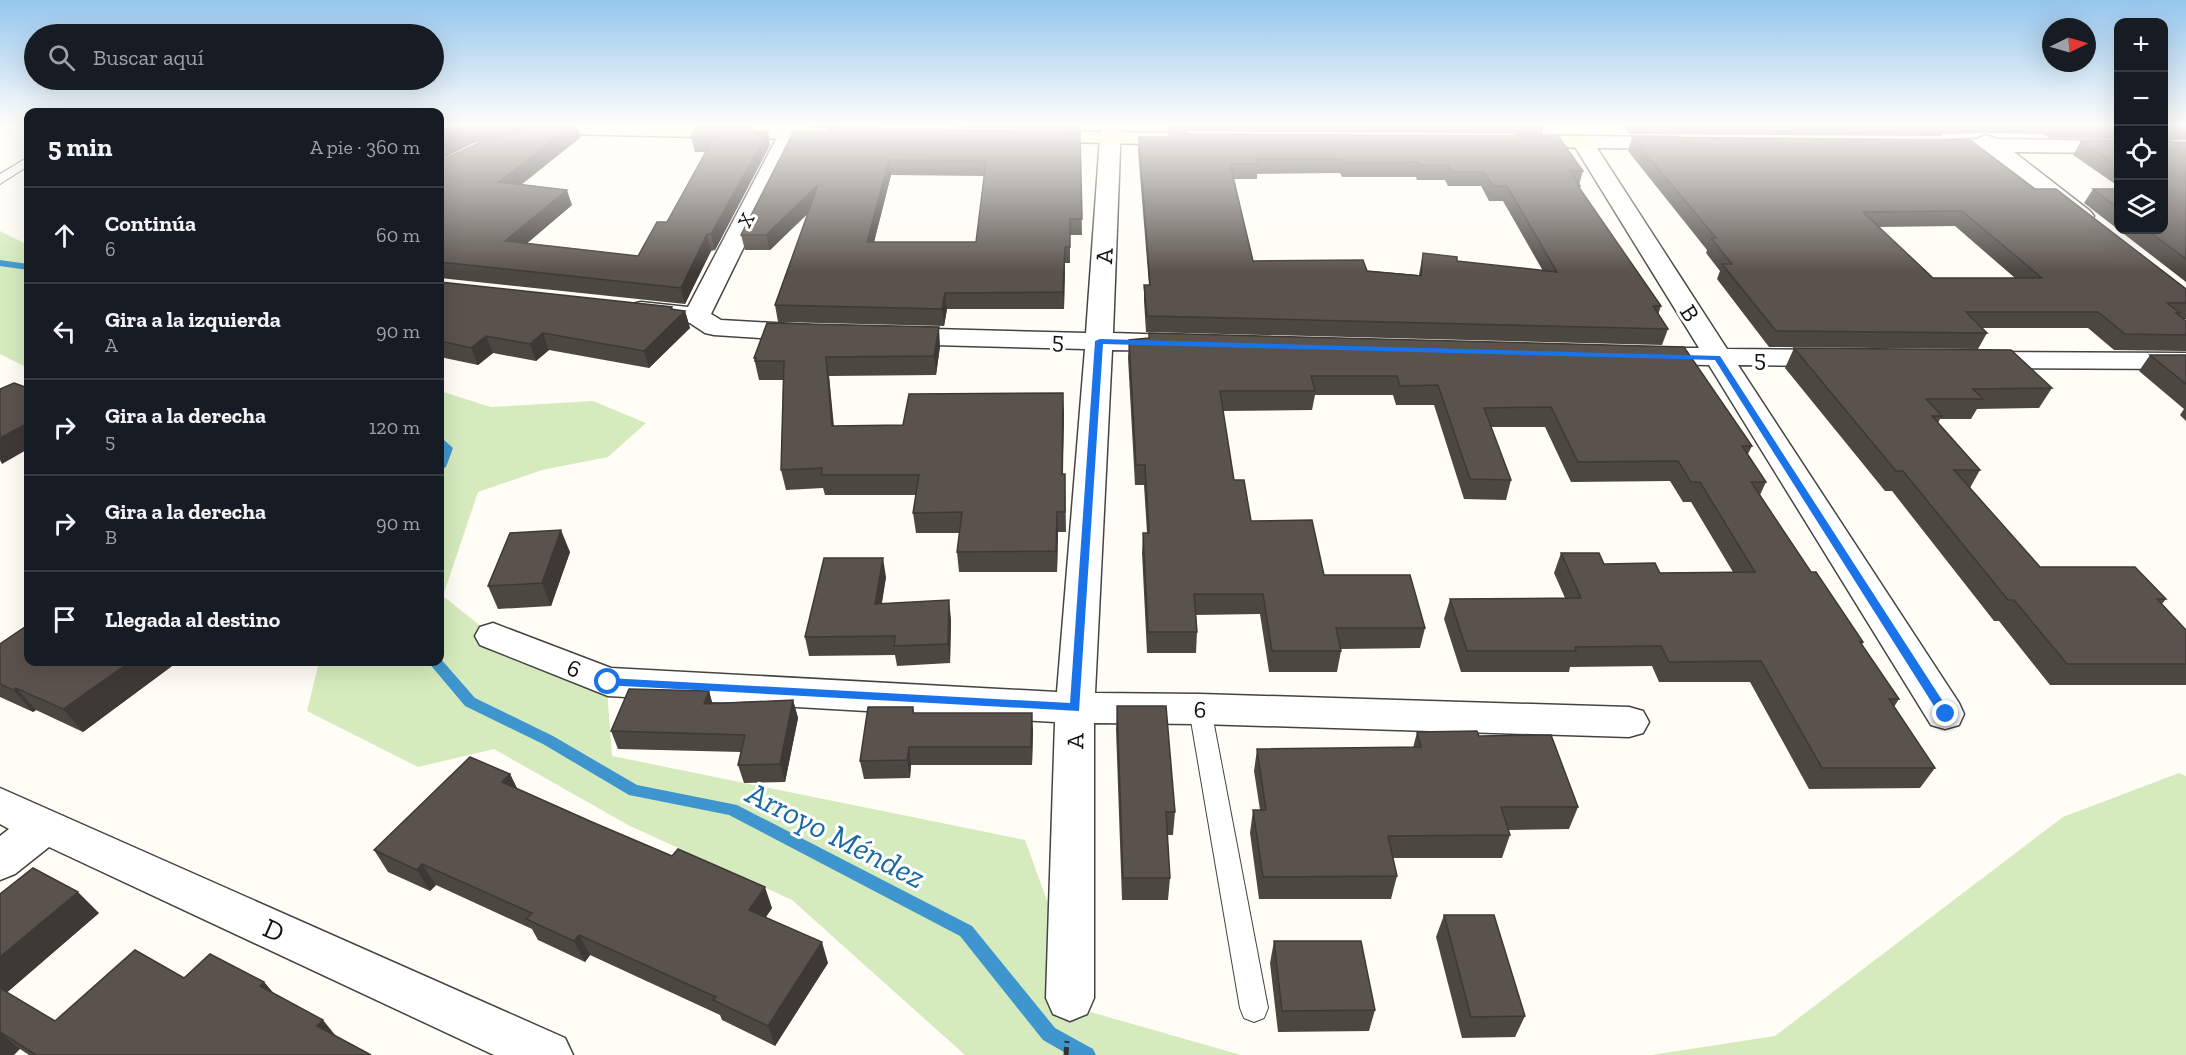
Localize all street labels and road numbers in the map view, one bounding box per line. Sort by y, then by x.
street label: X [732,209,760,231]
street label: A [1089,247,1119,265]
street label: B [1674,299,1706,327]
street label: 5 [1051,325,1065,355]
street label: 5 [1754,344,1766,373]
street label: 6 [563,652,585,684]
street label: 6 [1193,694,1207,724]
street label: A [1060,733,1090,749]
street label: D [258,911,290,949]

